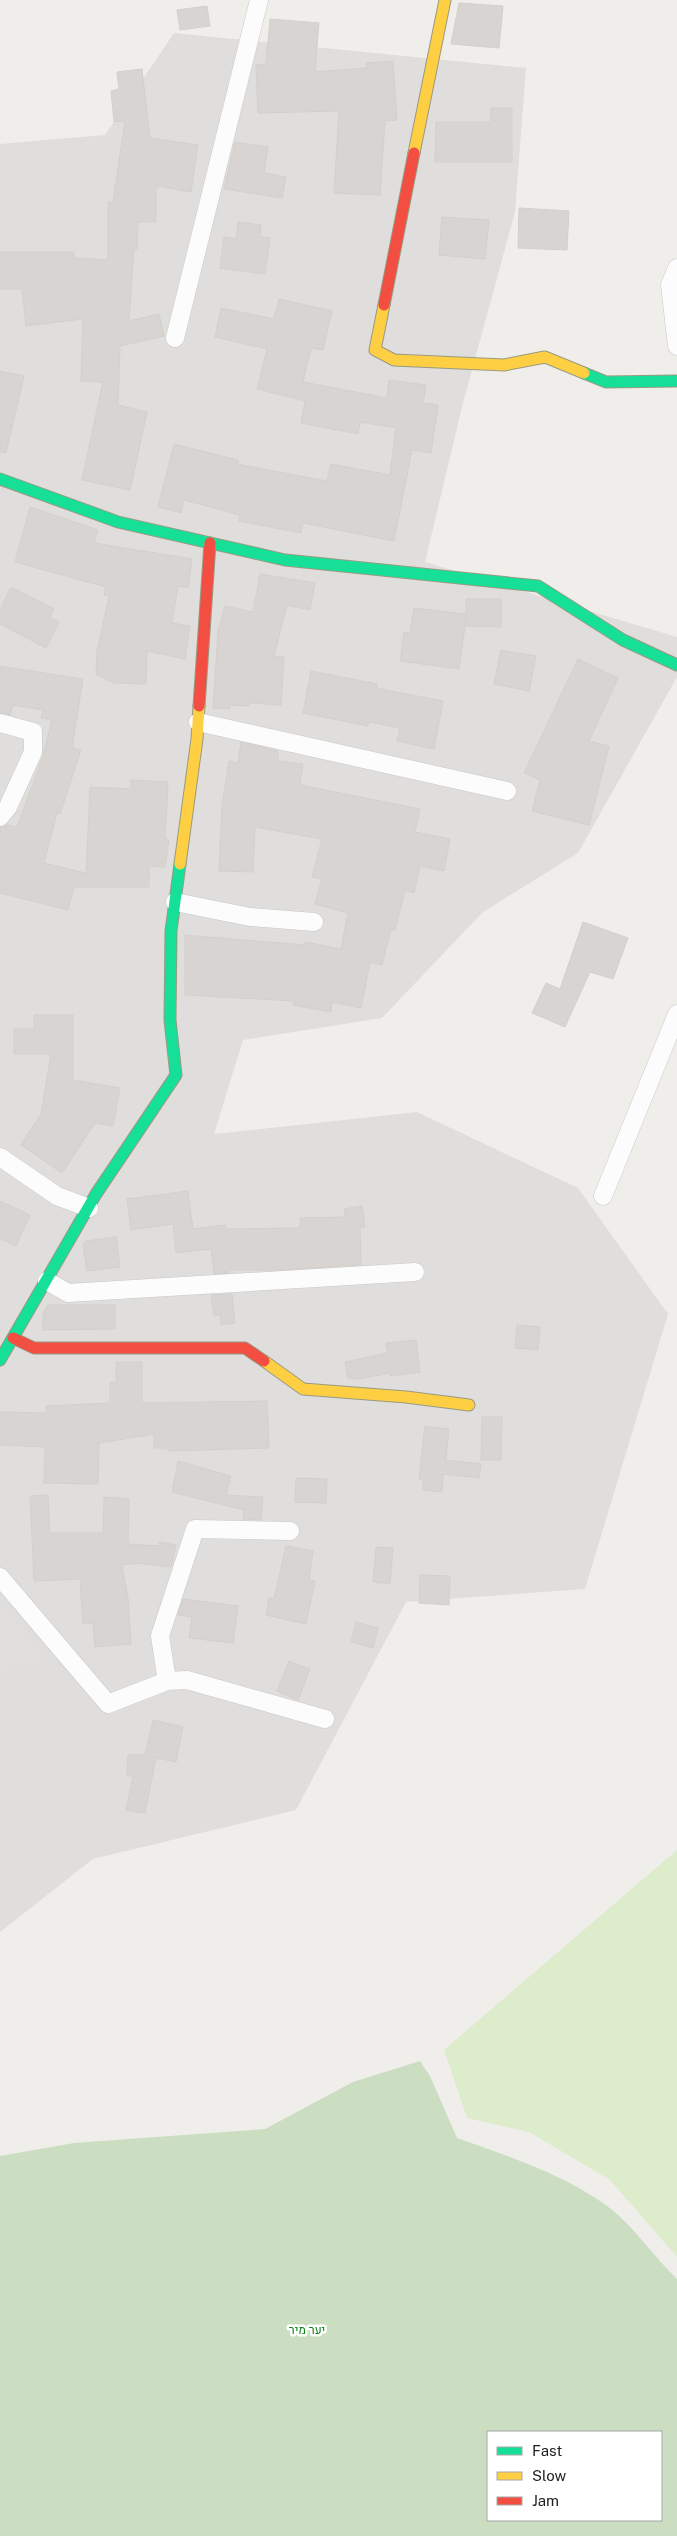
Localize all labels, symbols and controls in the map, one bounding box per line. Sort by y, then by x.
park label: יער מיר [289,2323,325,2337]
legend [487,2431,662,2521]
text: Fast [532,2442,562,2459]
text: Slow [532,2467,567,2484]
text: Jam [532,2492,559,2509]

